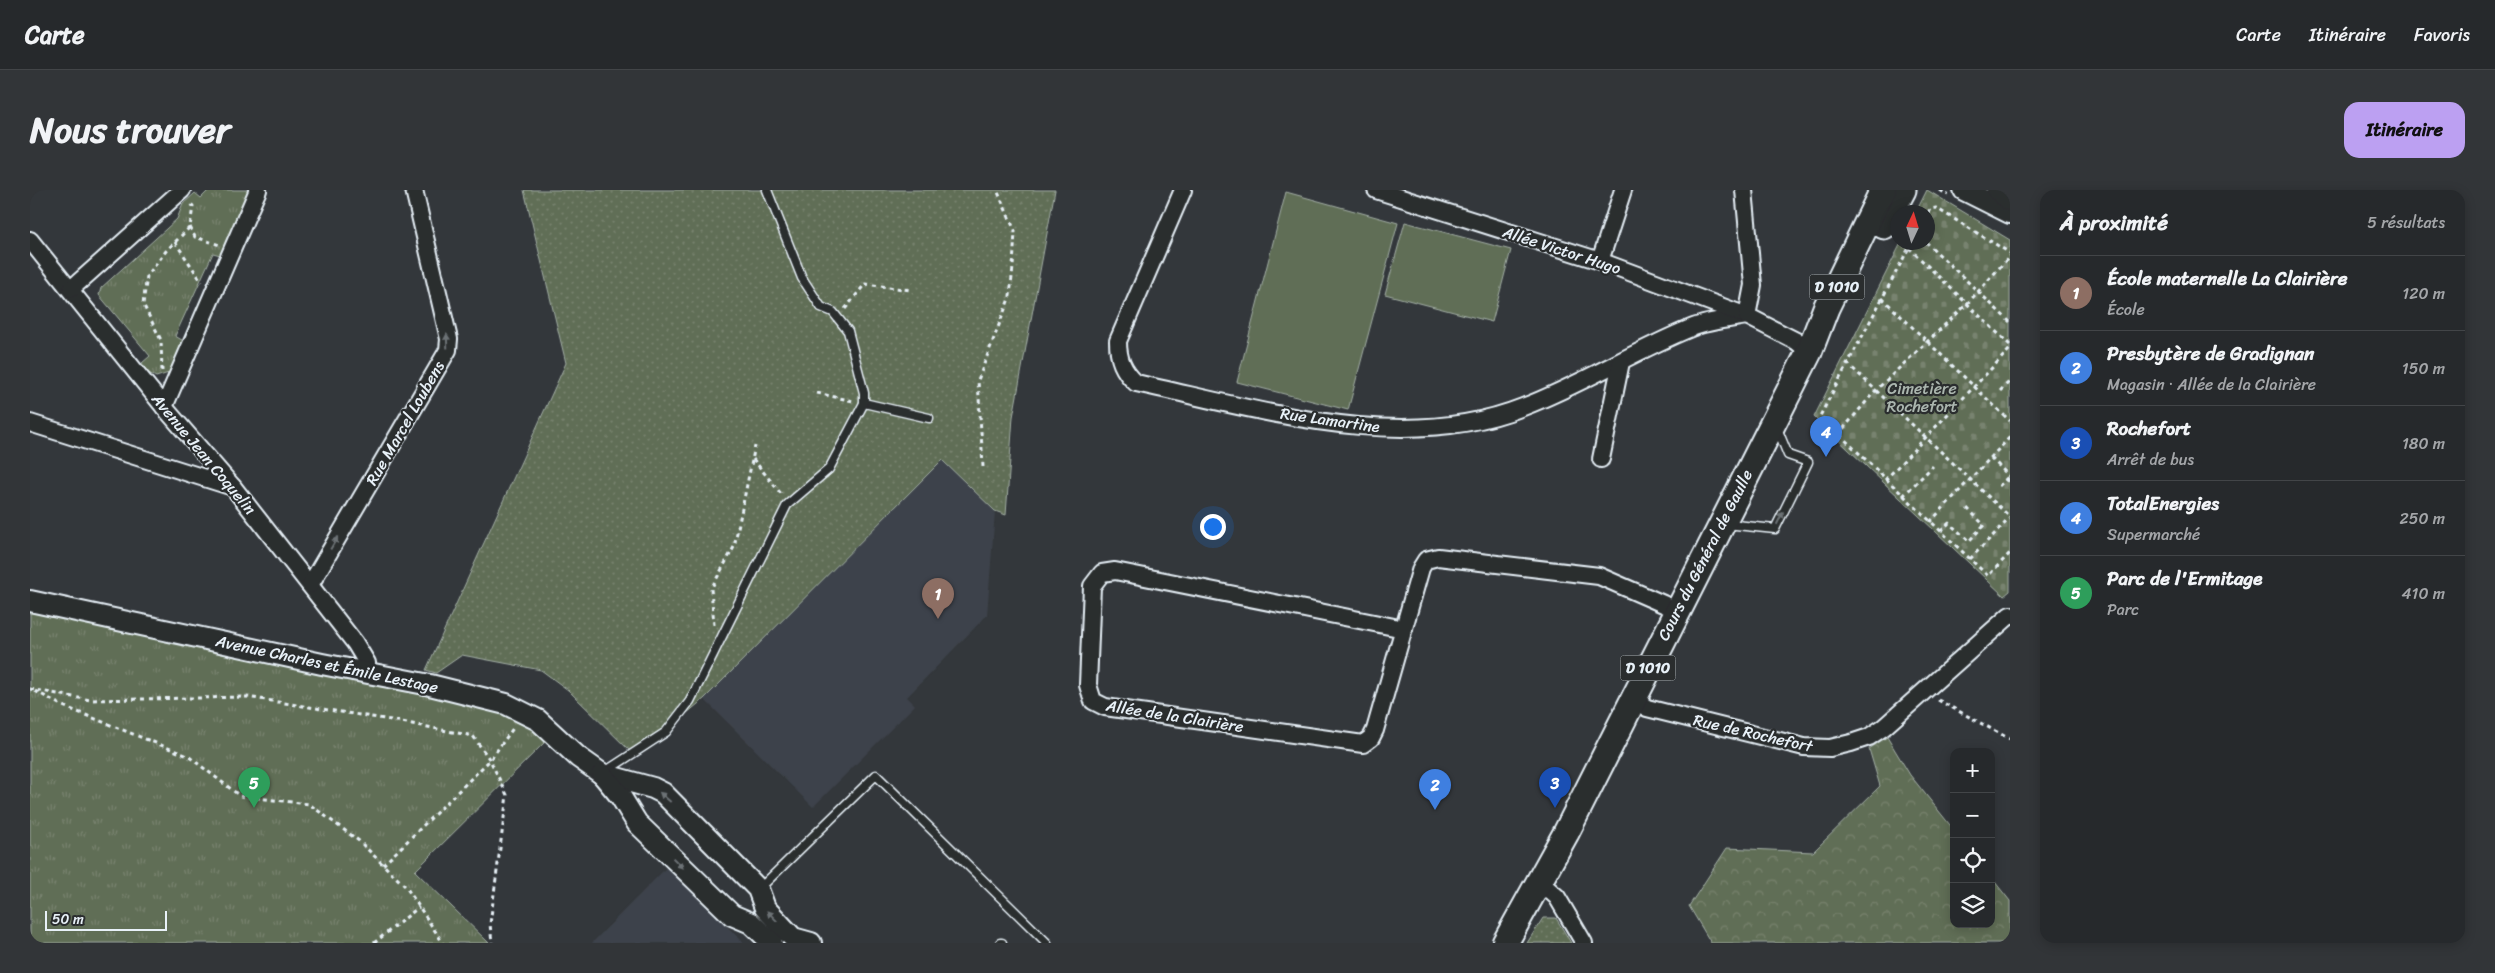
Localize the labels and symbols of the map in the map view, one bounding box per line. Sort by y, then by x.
north arrow [1890,205,1935,250]
street label: Allée Victor Hugo [1498,217,1625,283]
road number: D 1010 [1810,274,1864,300]
one-way arrow [443,333,451,349]
street label: Rue Marcel Loubens [357,355,453,491]
park label: Cimetière Rochefort [1887,374,1957,421]
street label: Avenue Jean Coquelin [143,386,264,522]
street label: Rue Lamartine [1278,399,1382,441]
pin: 4 [1810,416,1842,457]
street label: Cours du Général de Gaulle [1649,464,1761,646]
one-way arrow [1776,510,1784,525]
your location [1200,514,1226,540]
one-way arrow [330,536,339,549]
pin: 1 [922,578,954,619]
street label: Avenue Charles et Émile Lestage [212,626,441,702]
road number: D 1010 [1620,656,1676,680]
street label: Allée de la Clairière [1103,691,1246,741]
street label: Rue de Rochefort [1691,705,1816,761]
pin: 5 [238,767,270,808]
pin: 3 [1539,767,1571,808]
pin: 2 [1419,769,1451,810]
one-way arrow [659,791,672,802]
one-way arrow [672,857,684,869]
scale bar [45,908,168,931]
one-way arrow [767,910,779,922]

